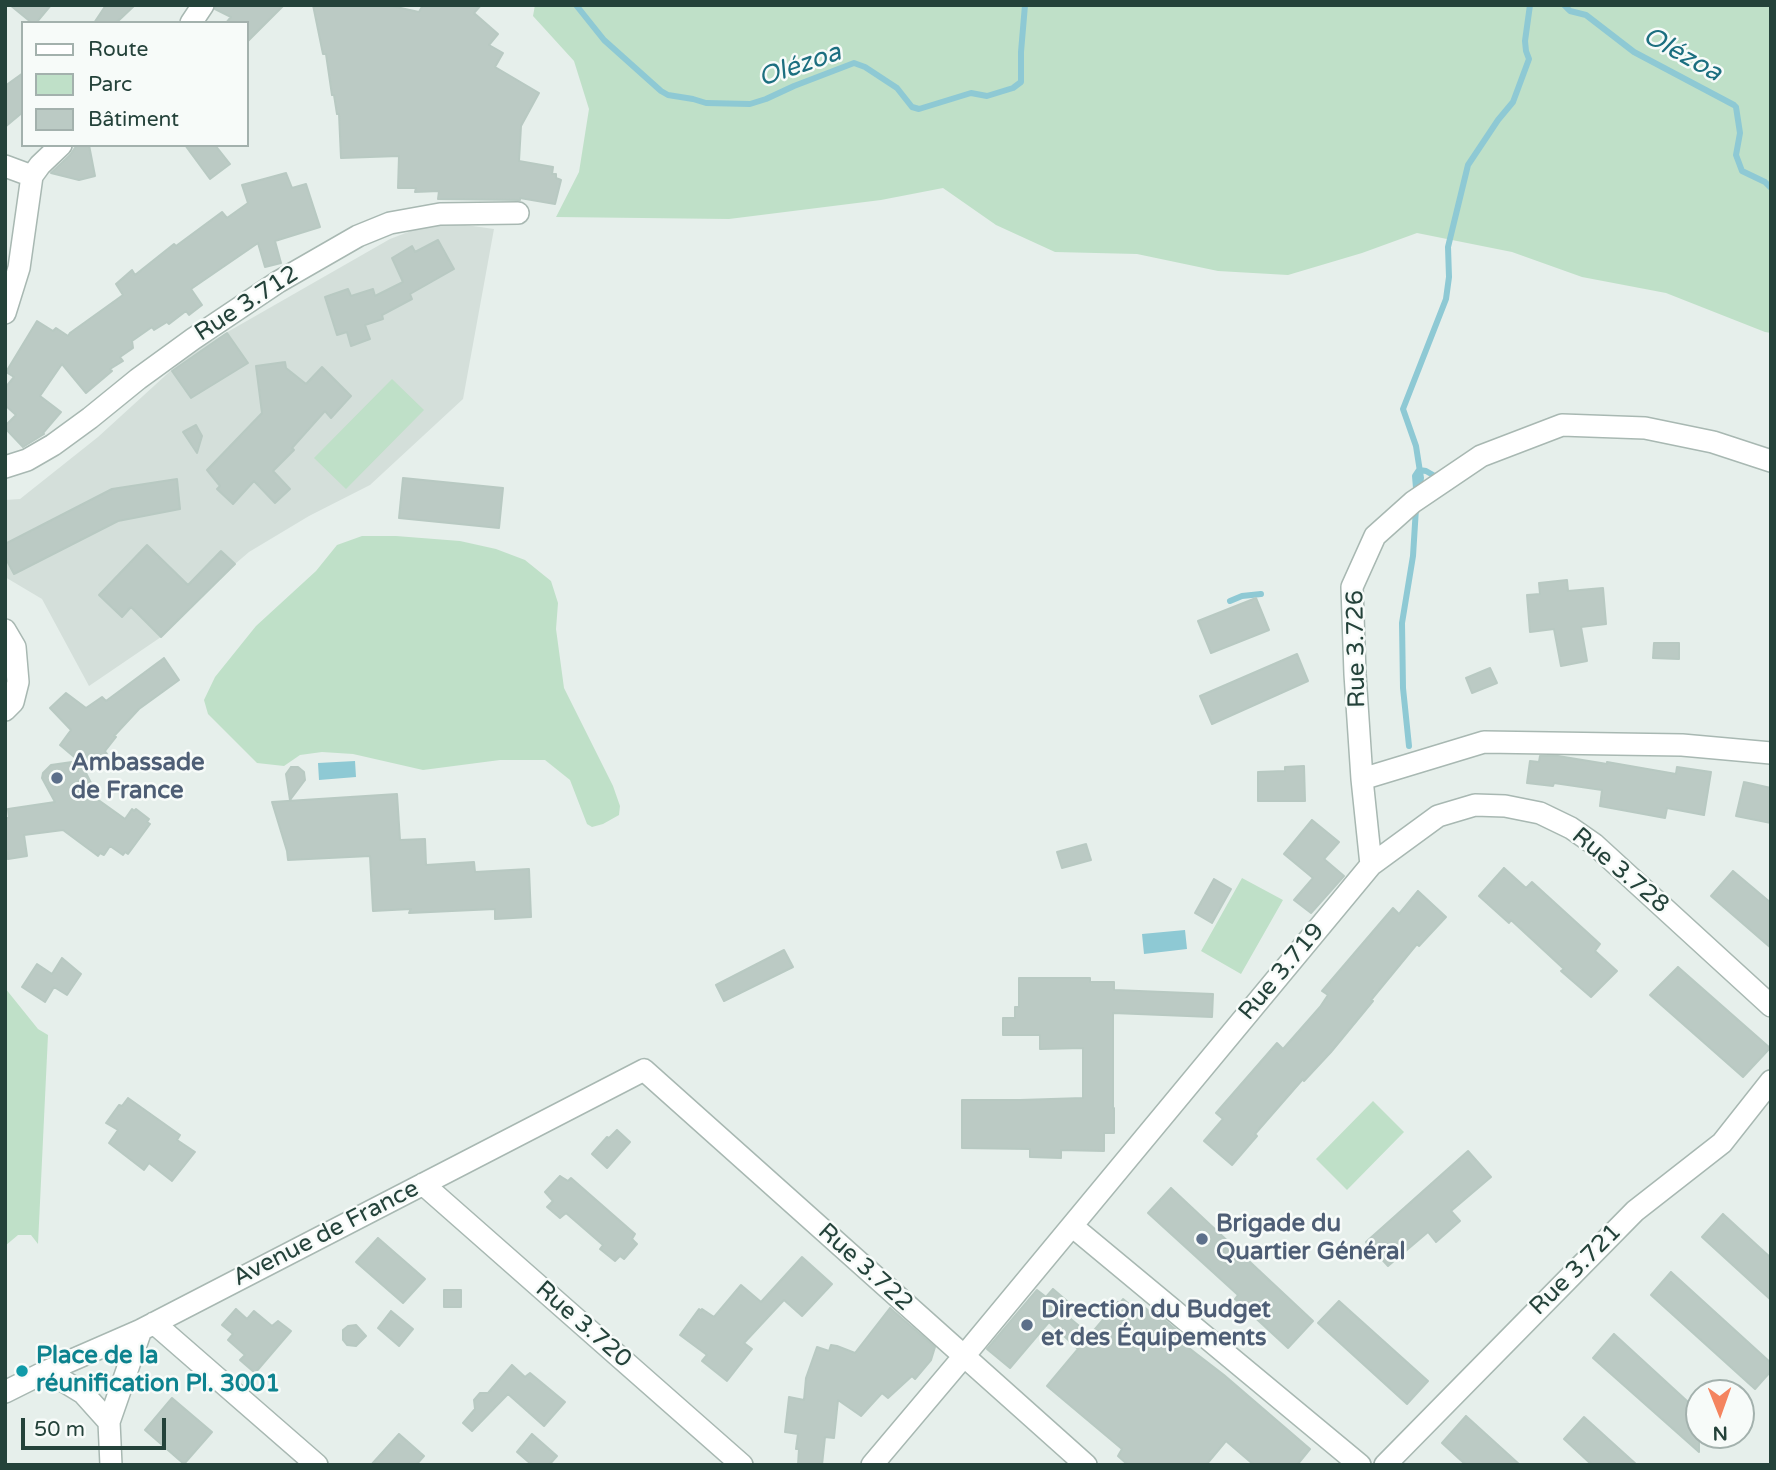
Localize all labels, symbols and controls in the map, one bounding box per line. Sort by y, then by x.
legend [21,21,248,147]
water label: Olézoa [1637,21,1727,89]
text: Route [88,37,148,62]
water label: Olézoa [755,37,845,95]
text: Parc [88,72,132,97]
text: Bâtiment [88,107,179,132]
street label: Rue 3.712 [190,260,304,348]
street label: Rue 3.726 [1342,590,1372,708]
place label: Ambassade de France [71,750,205,806]
marker: Ambassade de France [49,770,65,786]
street label: Rue 3.728 [1566,822,1674,920]
street label: Rue 3.719 [1233,918,1331,1026]
street label: Avenue de France [228,1175,424,1293]
place label: Brigade du Quartier Général [1216,1211,1405,1267]
street label: Rue 3.722 [812,1218,918,1318]
street label: Rue 3.721 [1524,1218,1628,1322]
marker: Brigade du Quartier Général [1194,1231,1210,1247]
street label: Rue 3.720 [529,1275,637,1375]
place label: Direction du Budget et des Équipements [1041,1297,1271,1353]
marker: Direction du Budget et des Équipements [1019,1317,1035,1333]
place label: Place de la réunification Pl. 3001 [36,1343,280,1399]
marker: Place de la réunification Pl. 3001 [14,1363,30,1379]
north arrow [1685,1379,1755,1449]
scale bar [24,1404,170,1448]
text: 50 m [34,1417,85,1442]
text: N [1713,1422,1728,1444]

